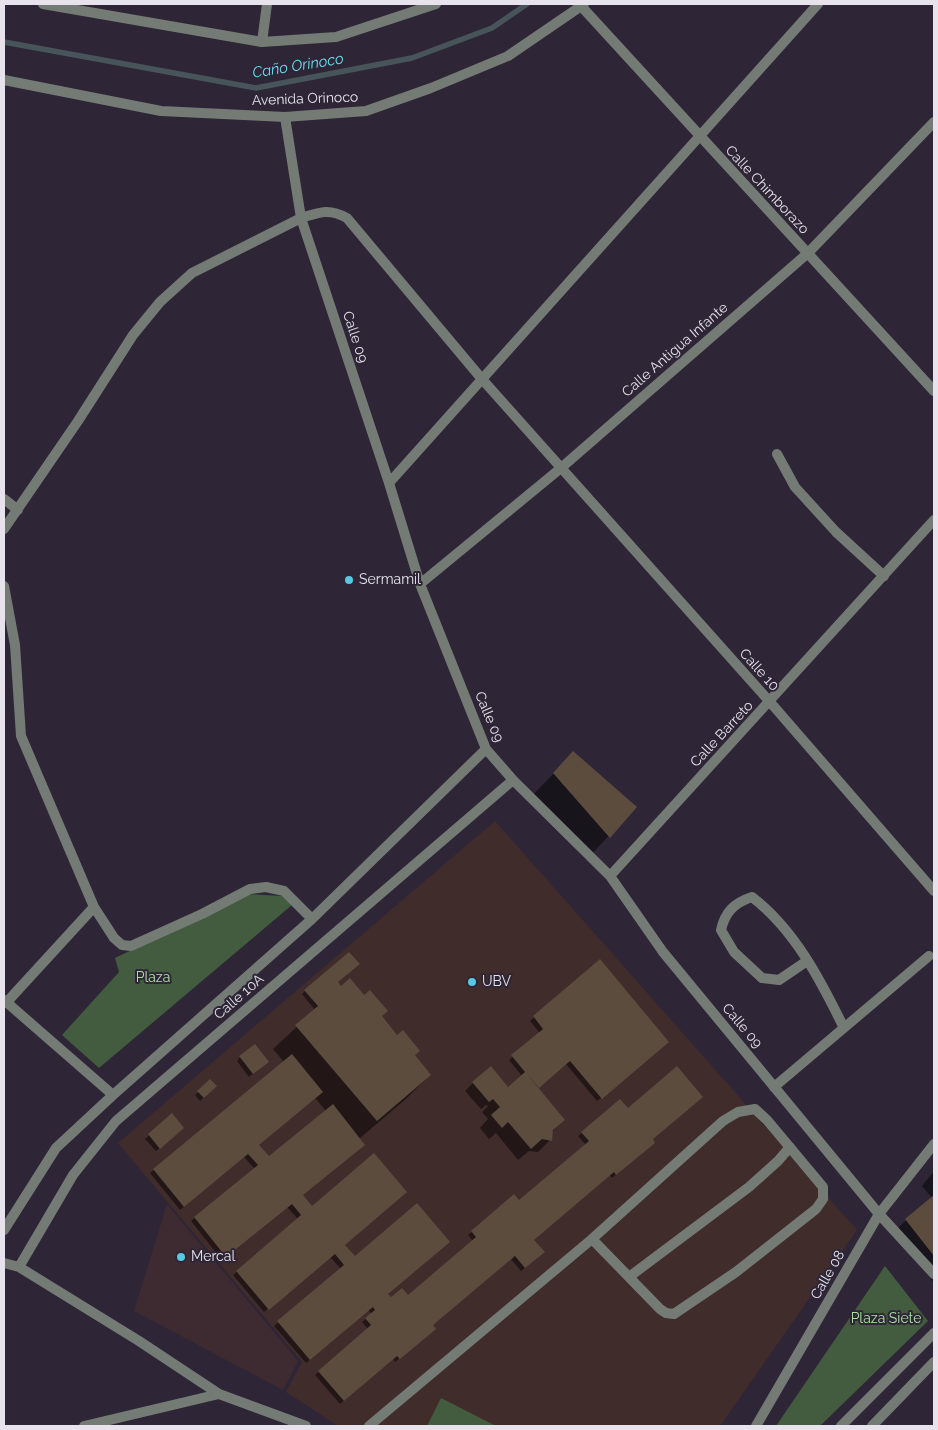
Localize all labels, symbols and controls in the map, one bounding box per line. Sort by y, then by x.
water label: Caño Orinoco [251,50,345,82]
street label: Avenida Orinoco [252,89,358,109]
street label: Calle Chimborazo [722,142,812,238]
street label: Calle Antigua Infante [619,299,731,401]
street label: Calle 09 [339,309,371,365]
place label: Sermamil [359,572,421,588]
marker: Sermamil [343,574,355,586]
street label: Calle 10 [736,645,782,695]
street label: Calle 09 [471,689,507,745]
street label: Calle Barreto [687,697,757,771]
park label: Plaza [136,970,170,986]
street label: Calle 10A [211,971,267,1023]
place label: UBV [482,974,511,990]
marker: UBV [466,976,478,988]
street label: Calle 09 [718,1000,766,1052]
street label: Calle 08 [807,1248,849,1302]
place label: Mercal [191,1249,235,1265]
marker: Mercal [175,1251,187,1263]
park label: Plaza Siete [851,1311,921,1327]

